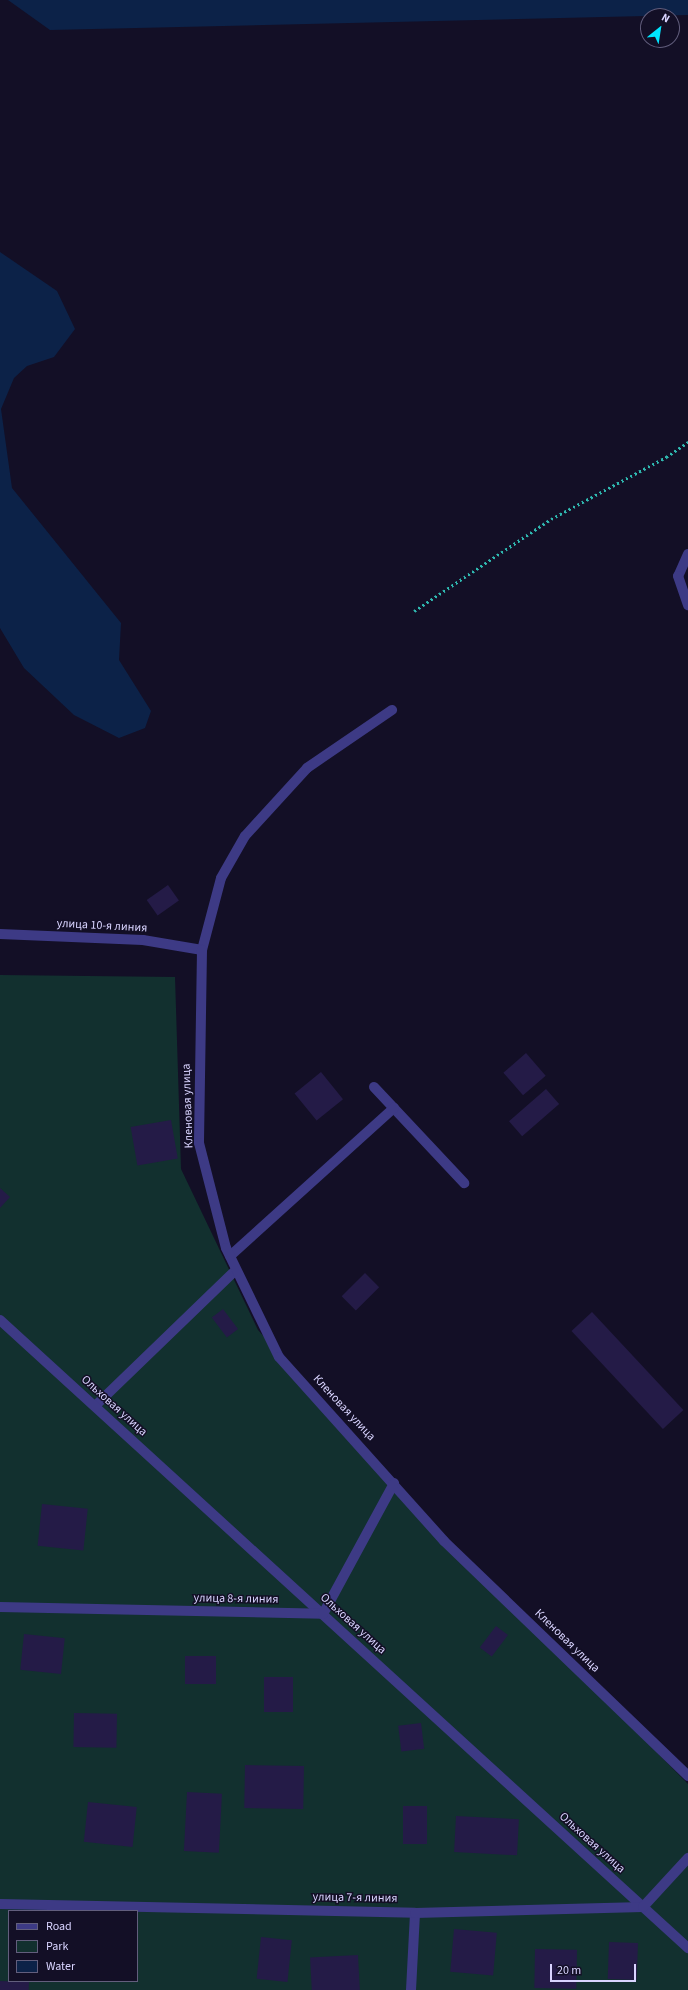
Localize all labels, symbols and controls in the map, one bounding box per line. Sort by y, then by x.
north arrow [640,8,680,48]
text: N [659,10,673,26]
street label: улица 10-я линия [56,916,148,936]
street label: Кленовая улица [179,1063,197,1149]
street label: Кленовая улица [310,1372,378,1444]
street label: Ольховая улица [78,1373,150,1439]
street label: улица 8-я линия [193,1591,279,1607]
street label: Ольховая улица [317,1591,389,1657]
street label: Кленовая улица [531,1606,603,1676]
street label: Ольховая улица [556,1810,628,1876]
street label: улица 7-я линия [312,1890,398,1906]
legend [8,1910,138,1982]
text: Road [46,1918,72,1935]
text: Park [46,1938,68,1955]
scale bar [552,1956,638,1982]
text: Water [46,1958,75,1975]
text: 20 m [557,1962,581,1979]

